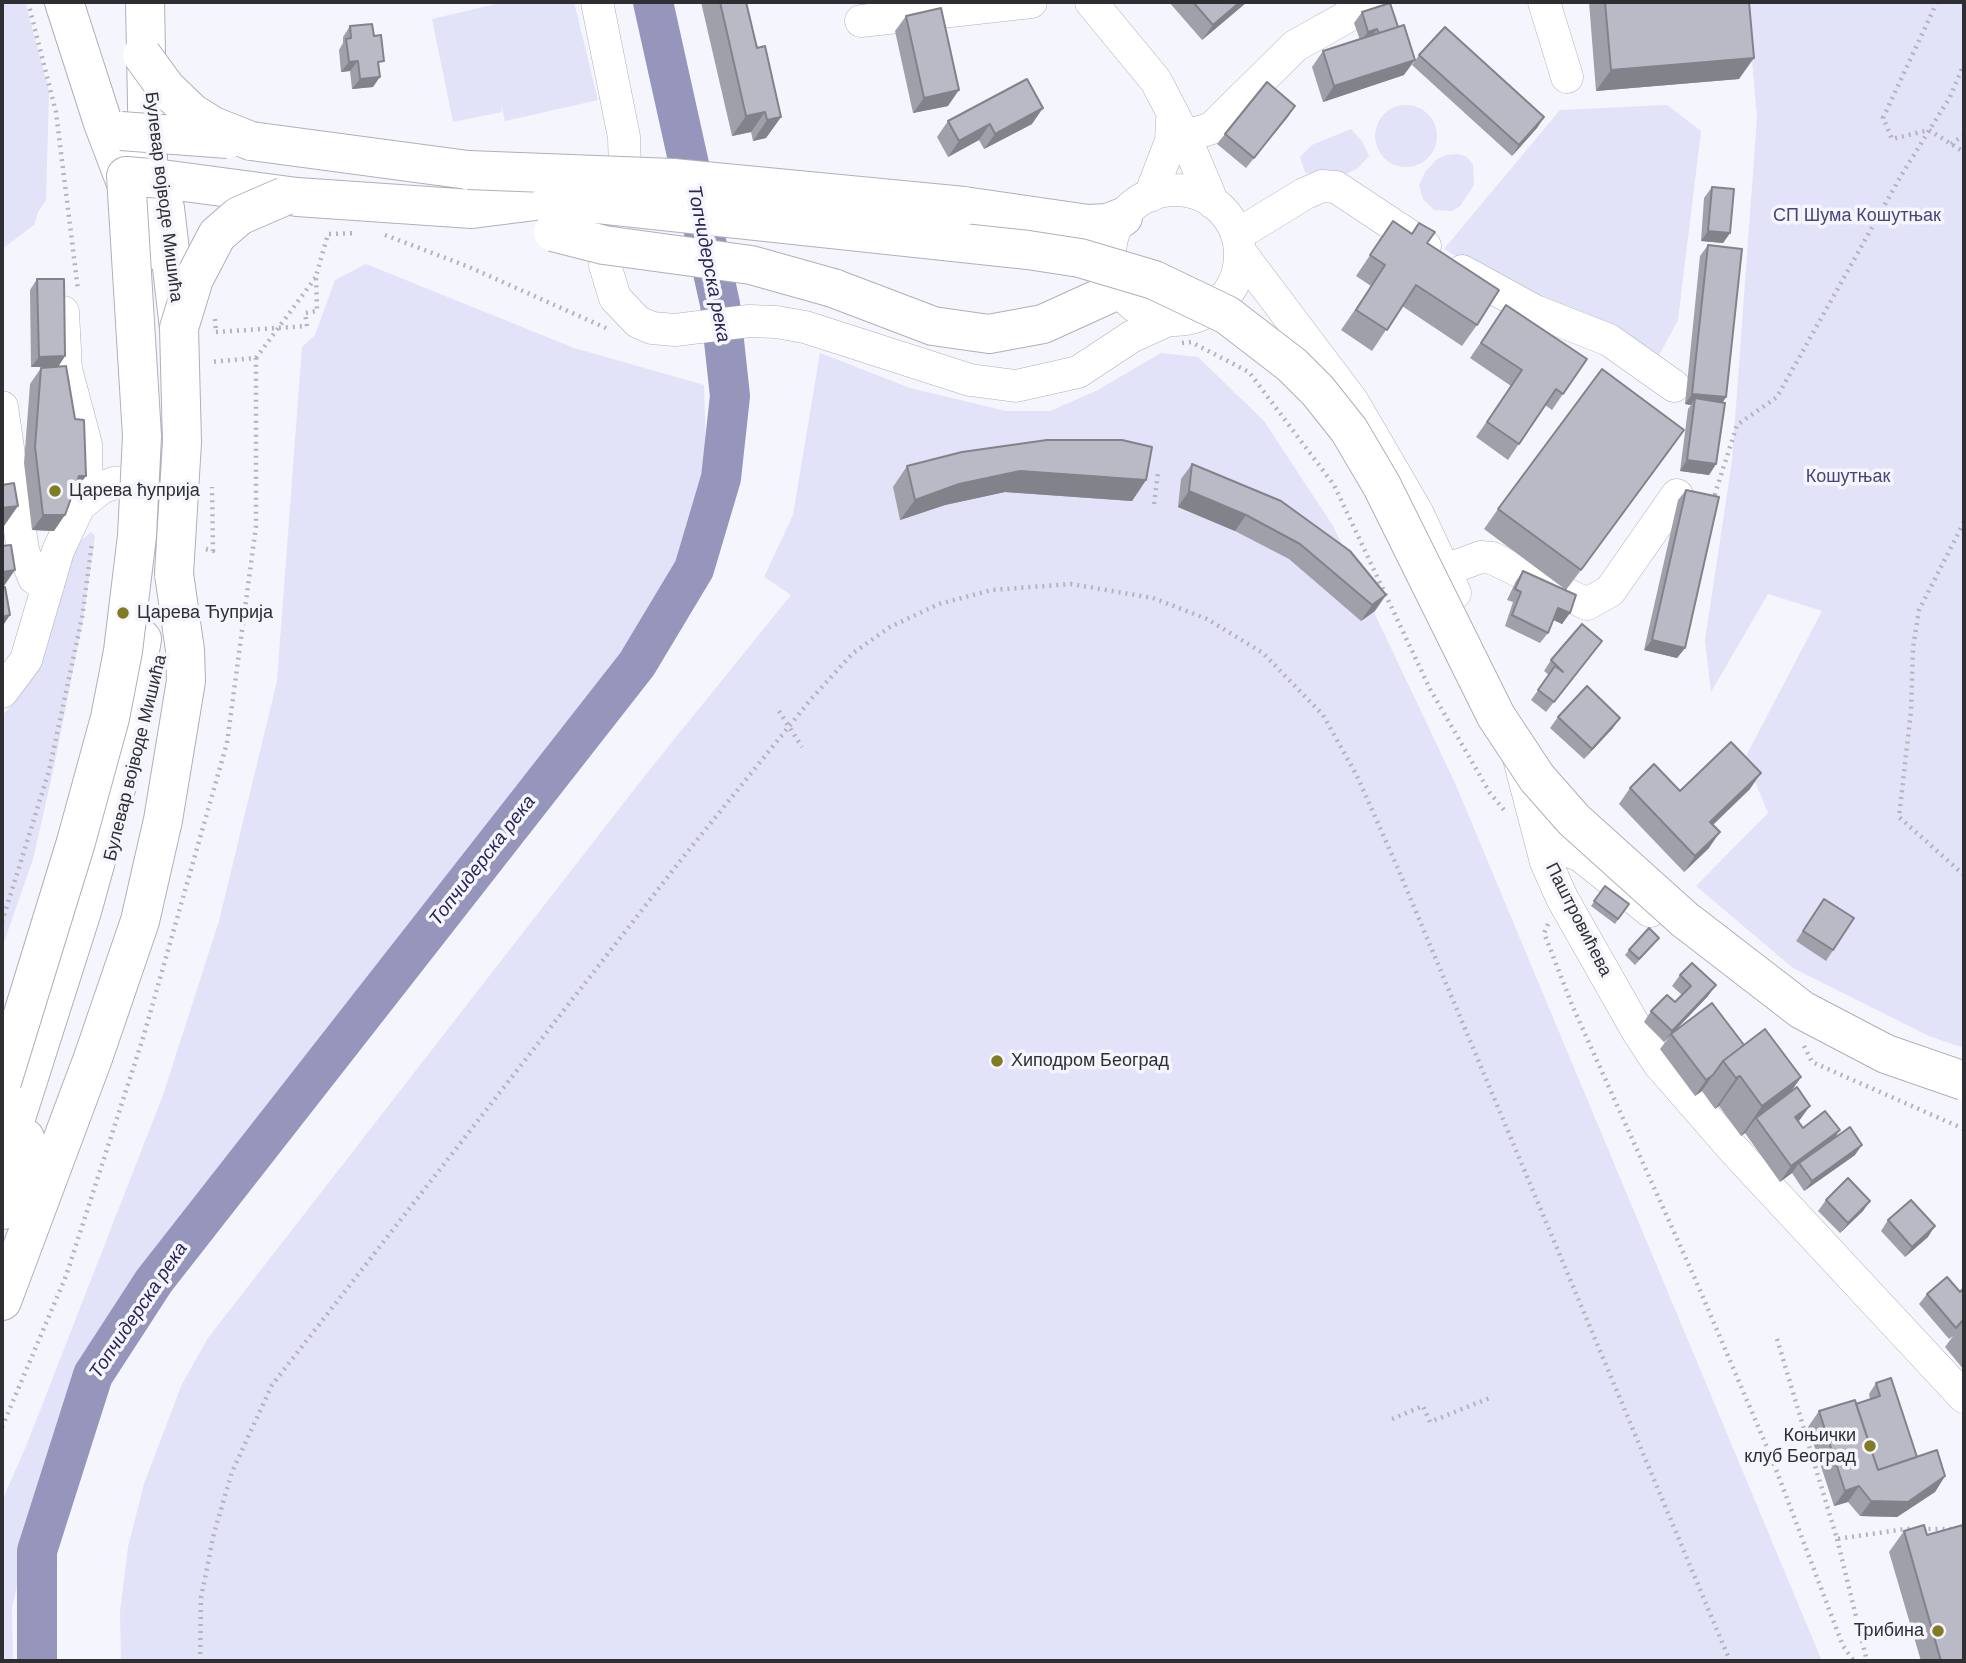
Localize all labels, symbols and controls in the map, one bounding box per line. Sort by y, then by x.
street label: Булевар војводе Мишића [139,91,187,303]
water label: Топчидерска река [682,184,734,344]
park label: СП Шума Кошутњак [1773,205,1941,227]
park label: Кошутњак [1806,466,1890,488]
place label: Царева ћуприја [69,480,200,502]
marker: Царева ћуприја [47,483,63,499]
place label: Царева Ћуприја [137,602,273,624]
marker: Царева Ћуприја [115,605,131,621]
street label: Булевар војводе Мишића [100,653,172,863]
water label: Топчидерска река [425,791,541,931]
street label: Паштровићева [1540,860,1616,980]
place label: Хиподром Београд [1011,1050,1169,1072]
marker: Хиподром Београд [989,1053,1005,1069]
water label: Топчидерска река [85,1239,193,1383]
place label: Коњички клуб Београд [1744,1425,1856,1468]
marker: Коњички клуб Београд [1862,1438,1878,1454]
place label: Трибина [1854,1620,1924,1642]
marker: Трибина [1930,1623,1946,1639]

